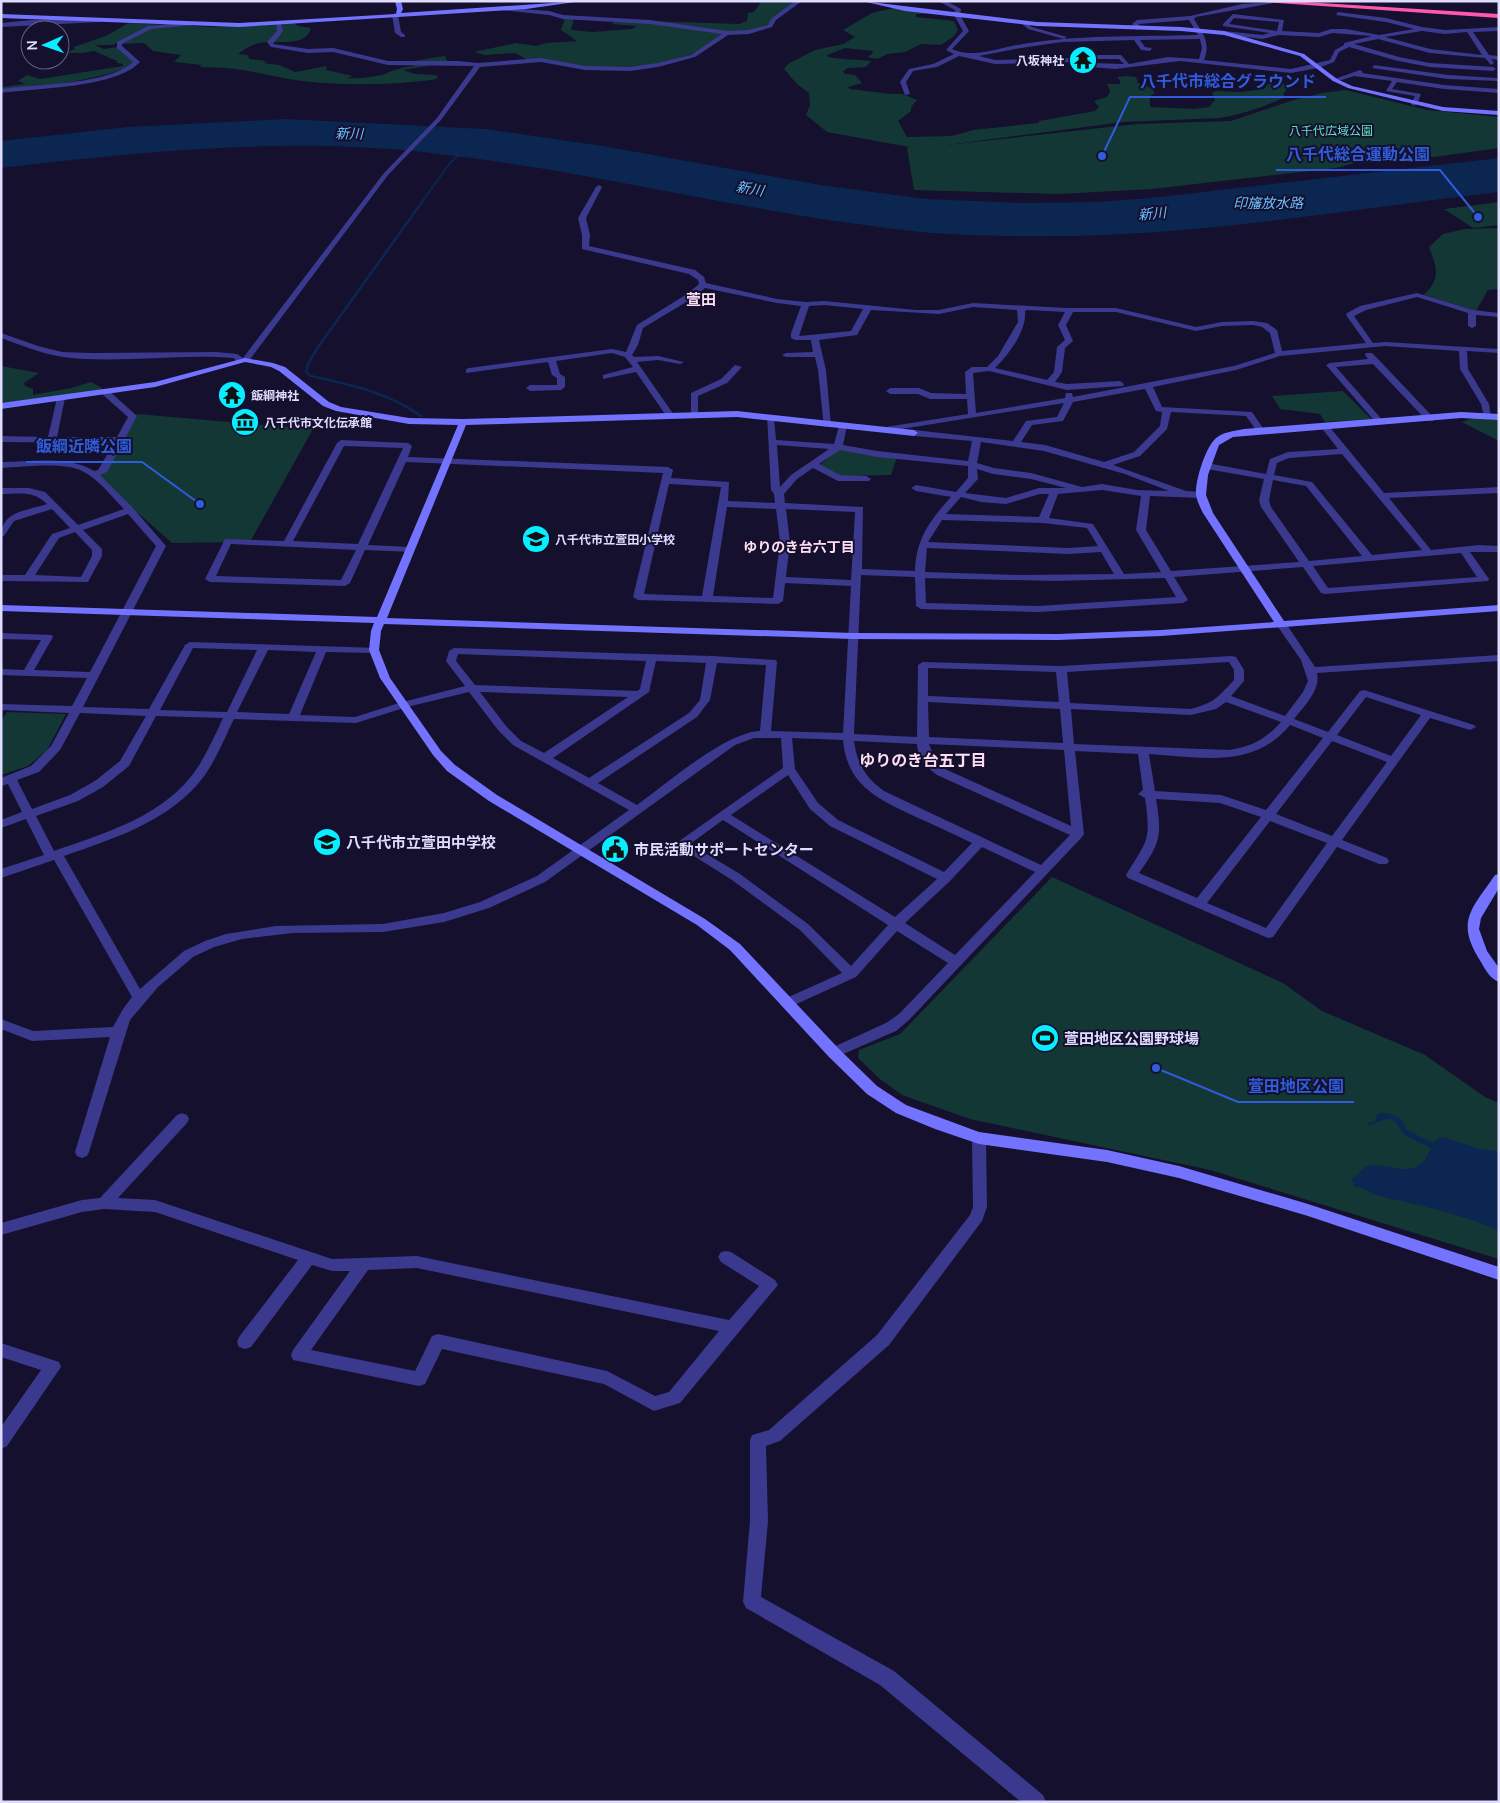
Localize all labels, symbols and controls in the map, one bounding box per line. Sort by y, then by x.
north arrow [20,20,70,70]
text: N [22,40,41,51]
temple icon: 八坂神社 [1068,45,1098,75]
place label: 八坂神社 [1016,52,1064,69]
callout: 八千代市総合グラウンド [1130,66,1326,97]
text: 八千代市総合グラウンド [1140,70,1316,92]
park label: 八千代広域公園 [1289,122,1373,139]
water label: 新川 [335,123,365,143]
callout: 八千代総合運動公園 [1276,139,1440,170]
text: 八千代総合運動公園 [1286,143,1430,165]
water label: 新川 [735,176,767,200]
water label: 印旛放水路 [1233,193,1304,212]
water label: 新川 [1137,202,1169,224]
district label: 萱田 [686,289,716,310]
temple icon: 飯綱神社 [217,380,247,410]
place label: 飯綱神社 [251,387,299,404]
museum icon: 八千代市文化伝承館 [230,407,260,437]
place label: 八千代市文化伝承館 [264,414,372,431]
callout: 飯綱近隣公園 [26,431,142,462]
text: 飯綱近隣公園 [35,435,132,457]
school or university icon: 八千代市立萱田小学校 [521,524,551,554]
place label: 八千代市立萱田小学校 [555,531,675,548]
district label: ゆりのき台六丁目 [743,537,855,556]
district label: ゆりのき台五丁目 [859,749,987,771]
school or university icon: 八千代市立萱田中学校 [312,827,342,857]
place label: 八千代市立萱田中学校 [346,832,496,853]
public building icon: 市民活動サポートセンター [600,834,630,864]
place label: 市民活動サポートセンター [634,839,814,860]
sports icon: 萱田地区公園野球場 [1030,1023,1060,1053]
place label: 萱田地区公園野球場 [1064,1028,1199,1049]
callout: 萱田地区公園 [1238,1071,1354,1102]
text: 萱田地区公園 [1248,1075,1344,1097]

